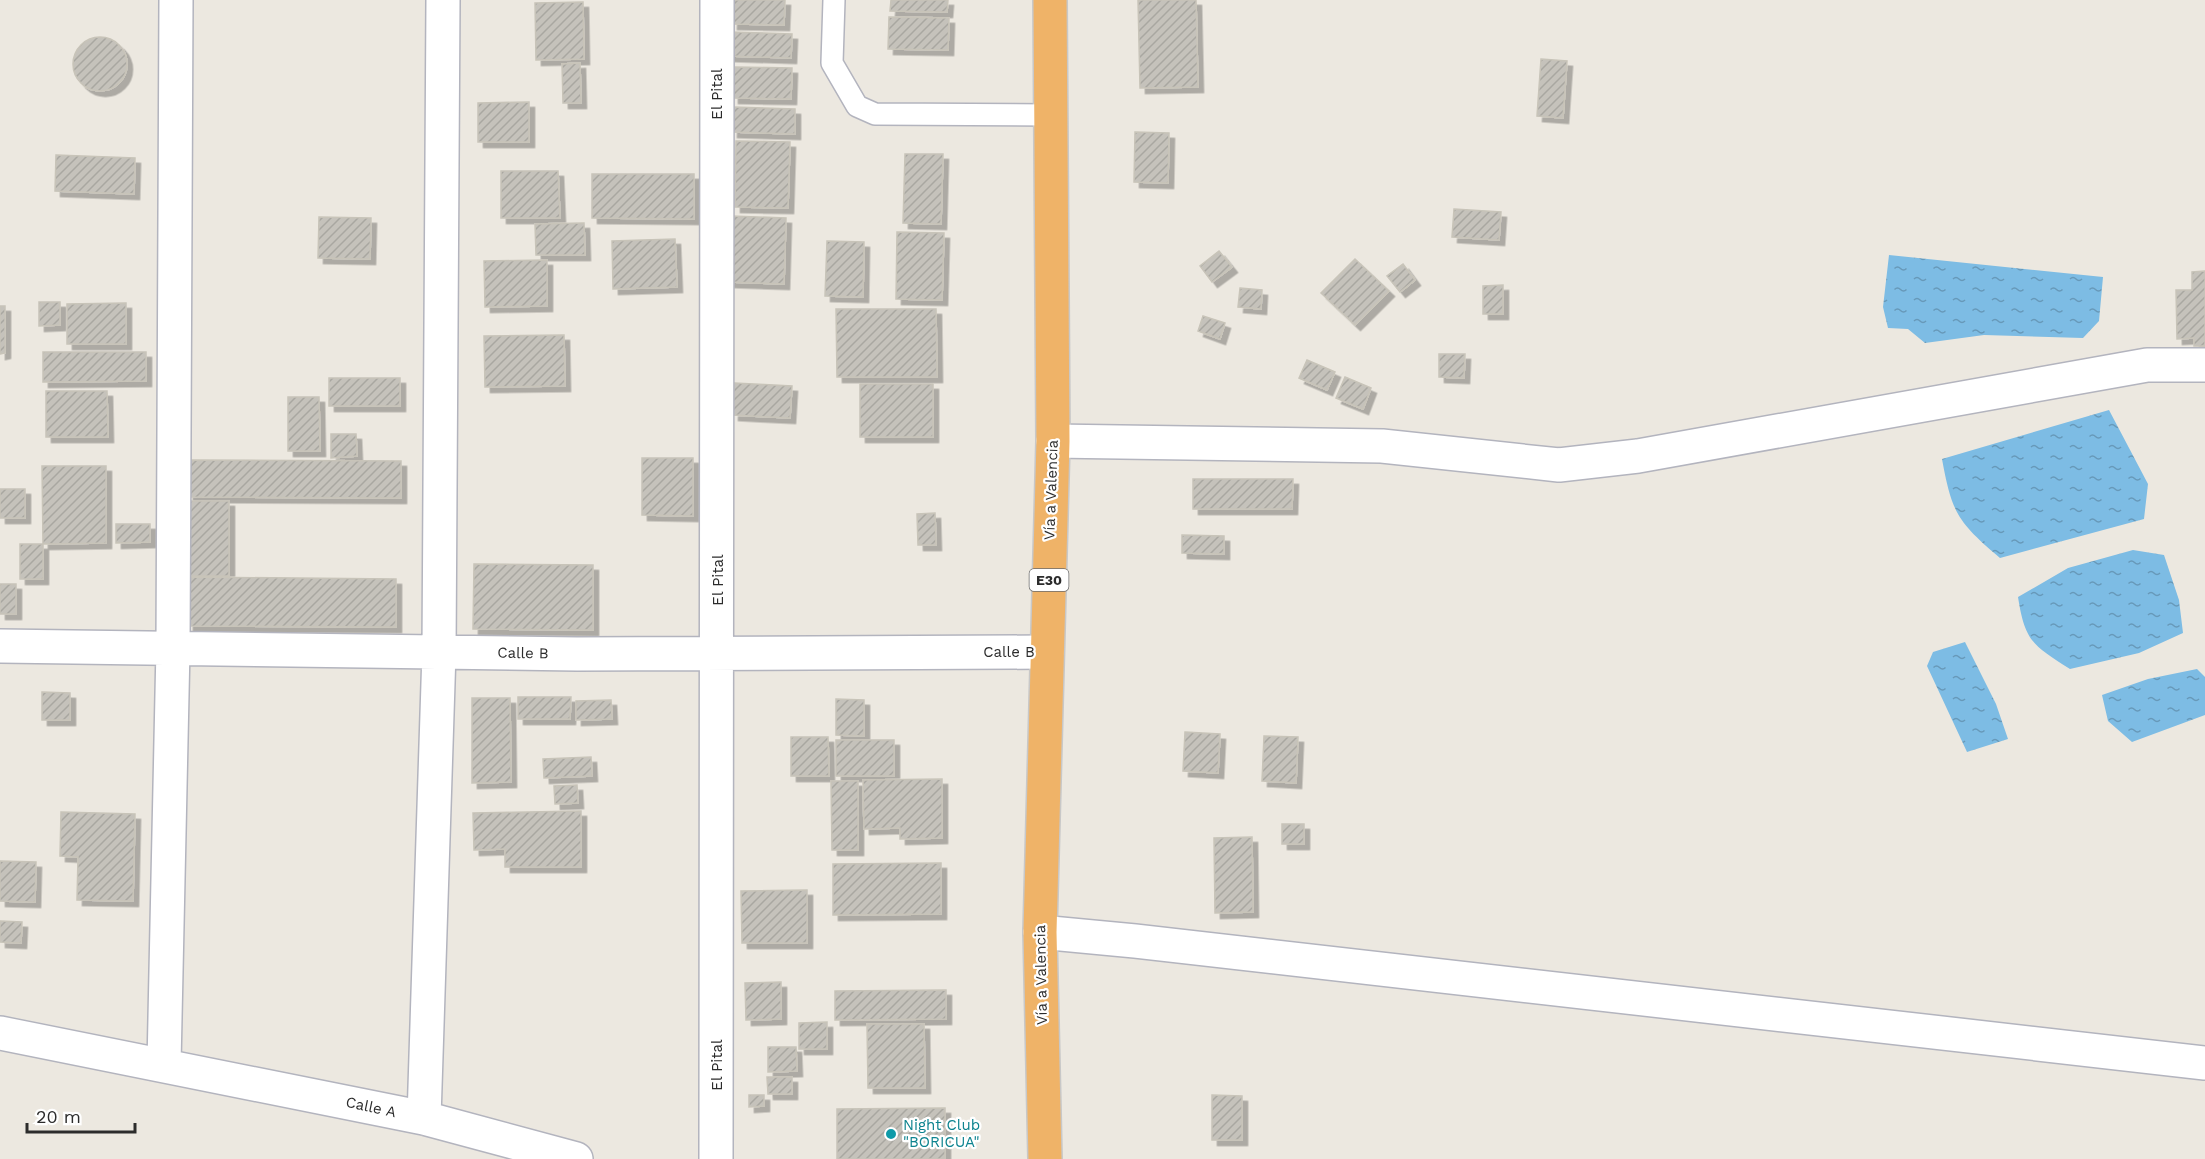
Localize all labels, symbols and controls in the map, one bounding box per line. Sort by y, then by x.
street label: El Pital [708,68,726,120]
street label: Vía a Valencia [1040,439,1062,541]
street label: El Pital [709,554,727,606]
road number: E30 [1030,569,1068,591]
street label: Calle B [983,643,1035,661]
street label: Calle B [497,644,549,662]
street label: Vía a Valencia [1031,924,1051,1025]
street label: El Pital [708,1039,726,1091]
street label: Calle A [344,1093,398,1121]
scale bar [27,1096,135,1134]
text: 20 m [36,1106,81,1127]
place label: Night Club "BORICUA" [903,1116,980,1151]
marker: Night Club "BORICUA" [884,1127,898,1141]

